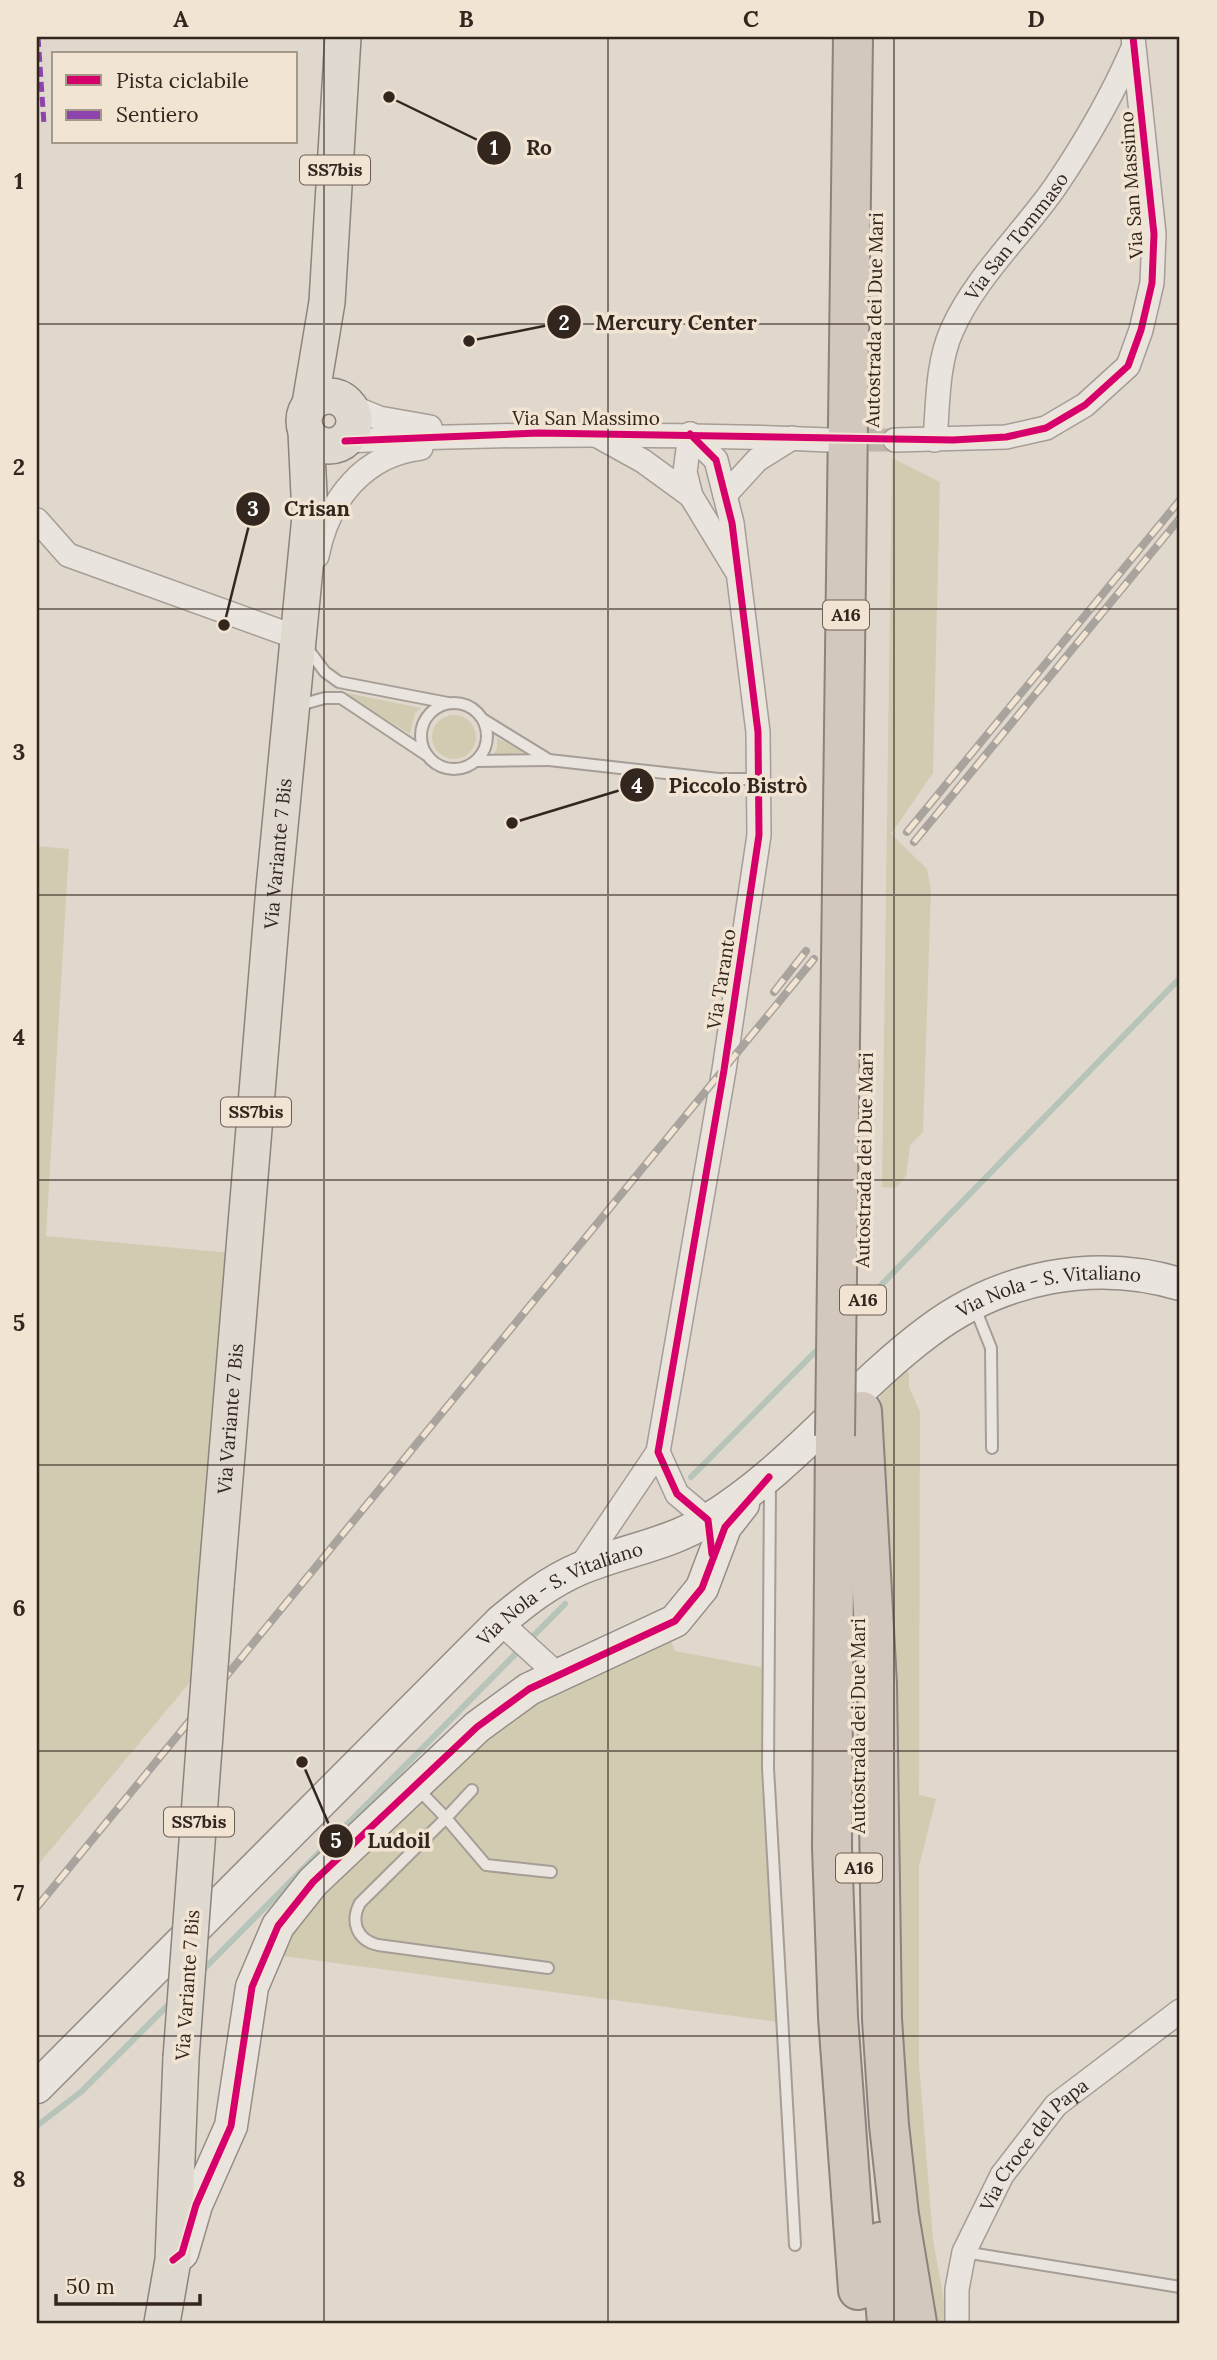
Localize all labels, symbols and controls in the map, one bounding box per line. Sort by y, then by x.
text: A [173,4,189,33]
text: B [458,4,474,33]
text: C [743,4,759,33]
text: D [1027,4,1045,33]
legend [52,52,298,144]
text: Pista ciclabile [116,67,249,94]
text: Sentiero [116,101,199,128]
street label: Via San Massimo [1114,111,1148,260]
callout: Ro [477,127,566,169]
text: 1 [490,134,498,161]
text: Ro [526,134,552,161]
road number: SS7bis [300,155,370,184]
text: 1 [14,166,24,195]
street label: Via San Tommaso [959,168,1073,306]
street label: Autostrada dei Due Mari [860,212,888,429]
callout: Mercury Center [546,301,771,343]
text: 2 [558,309,570,336]
text: Mercury Center [595,309,757,336]
street label: Via San Massimo [511,406,660,430]
text: 2 [13,452,25,481]
callout: Crisan [235,488,364,530]
text: 3 [247,495,259,522]
text: Crisan [284,495,350,522]
road number: A16 [823,600,869,630]
text: 3 [13,737,25,766]
callout: Piccolo Bistrò [620,764,822,806]
text: 4 [631,772,643,799]
text: Piccolo Bistrò [669,772,808,799]
street label: Via Variante 7 Bis [259,777,297,931]
street label: Via Taranto [701,927,741,1032]
text: 4 [13,1022,25,1051]
street label: Autostrada dei Due Mari [850,1052,878,1269]
road number: SS7bis [221,1098,291,1126]
street label: Via Nola - S. Vitaliano [951,1260,1143,1323]
road number: A16 [840,1286,886,1315]
text: 5 [13,1308,25,1337]
street label: Via Variante 7 Bis [212,1342,248,1496]
street label: Via Nola - S. Vitaliano [471,1536,646,1651]
text: 6 [12,1593,26,1622]
street label: Autostrada dei Due Mari [846,1618,870,1835]
road number: SS7bis [164,1808,234,1836]
callout: Ludoil [318,1820,445,1862]
text: 5 [330,1827,342,1854]
text: Ludoil [367,1827,431,1854]
road number: A16 [836,1854,882,1882]
text: 7 [14,1878,25,1907]
street label: Via Variante 7 Bis [170,1909,204,2062]
street label: Via Croce del Papa [974,2073,1093,2216]
text: 8 [12,2164,26,2193]
scale bar [56,2262,200,2306]
text: 50 m [66,2273,115,2300]

